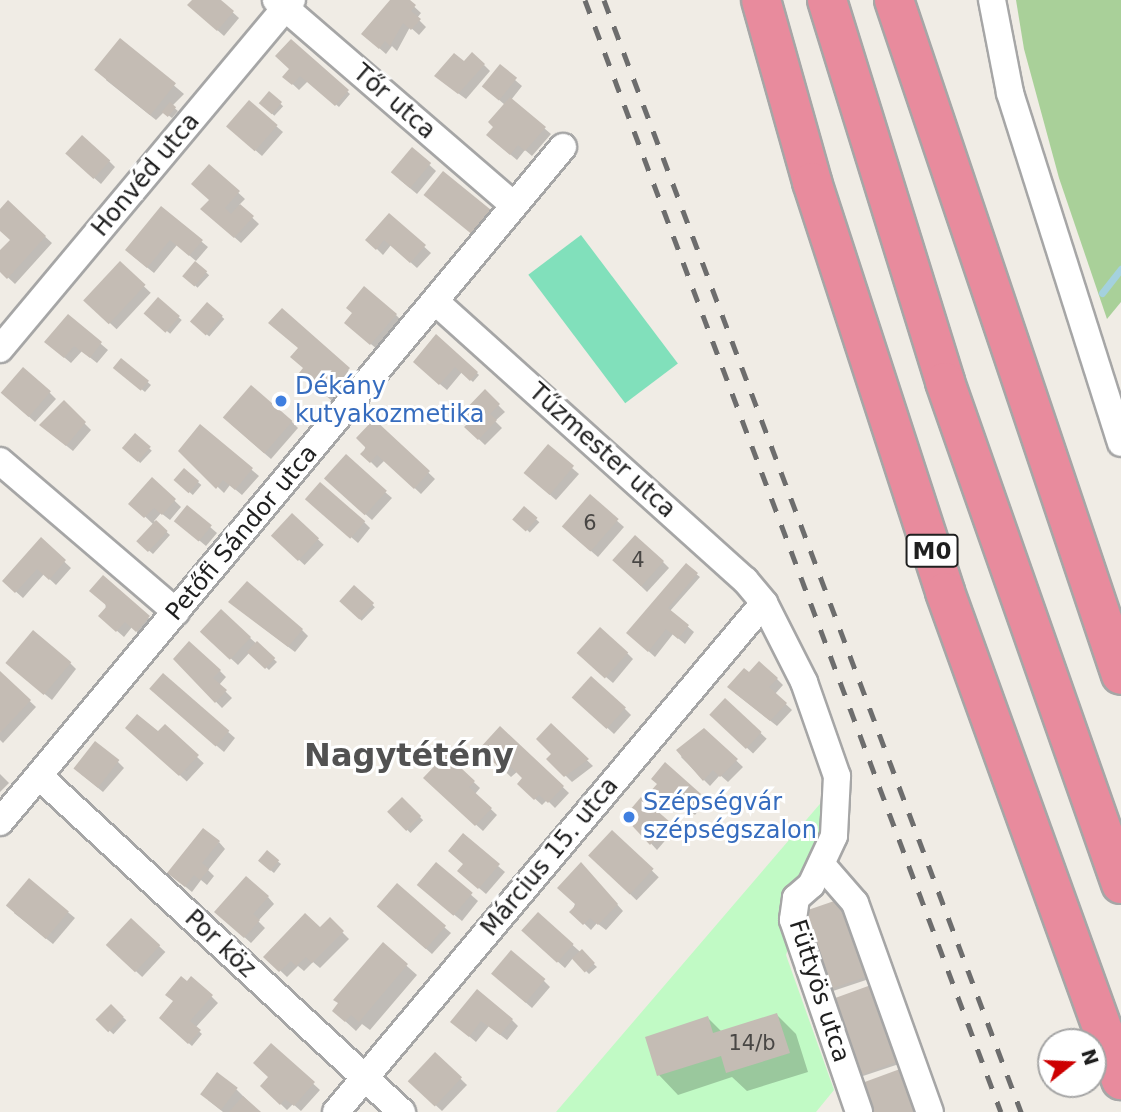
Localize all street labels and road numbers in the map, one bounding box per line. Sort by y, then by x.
street label: Tőr utca [347,59,441,145]
street label: Honvéd utca [86,107,206,243]
street label: Tűzmester utca [523,378,681,524]
street label: Petőfi Sándor utca [160,439,324,627]
road number: M0 [904,531,960,570]
street label: Március 15. utca [475,772,625,942]
street label: Por köz [179,904,261,984]
street label: Füttyös utca [782,916,856,1066]

